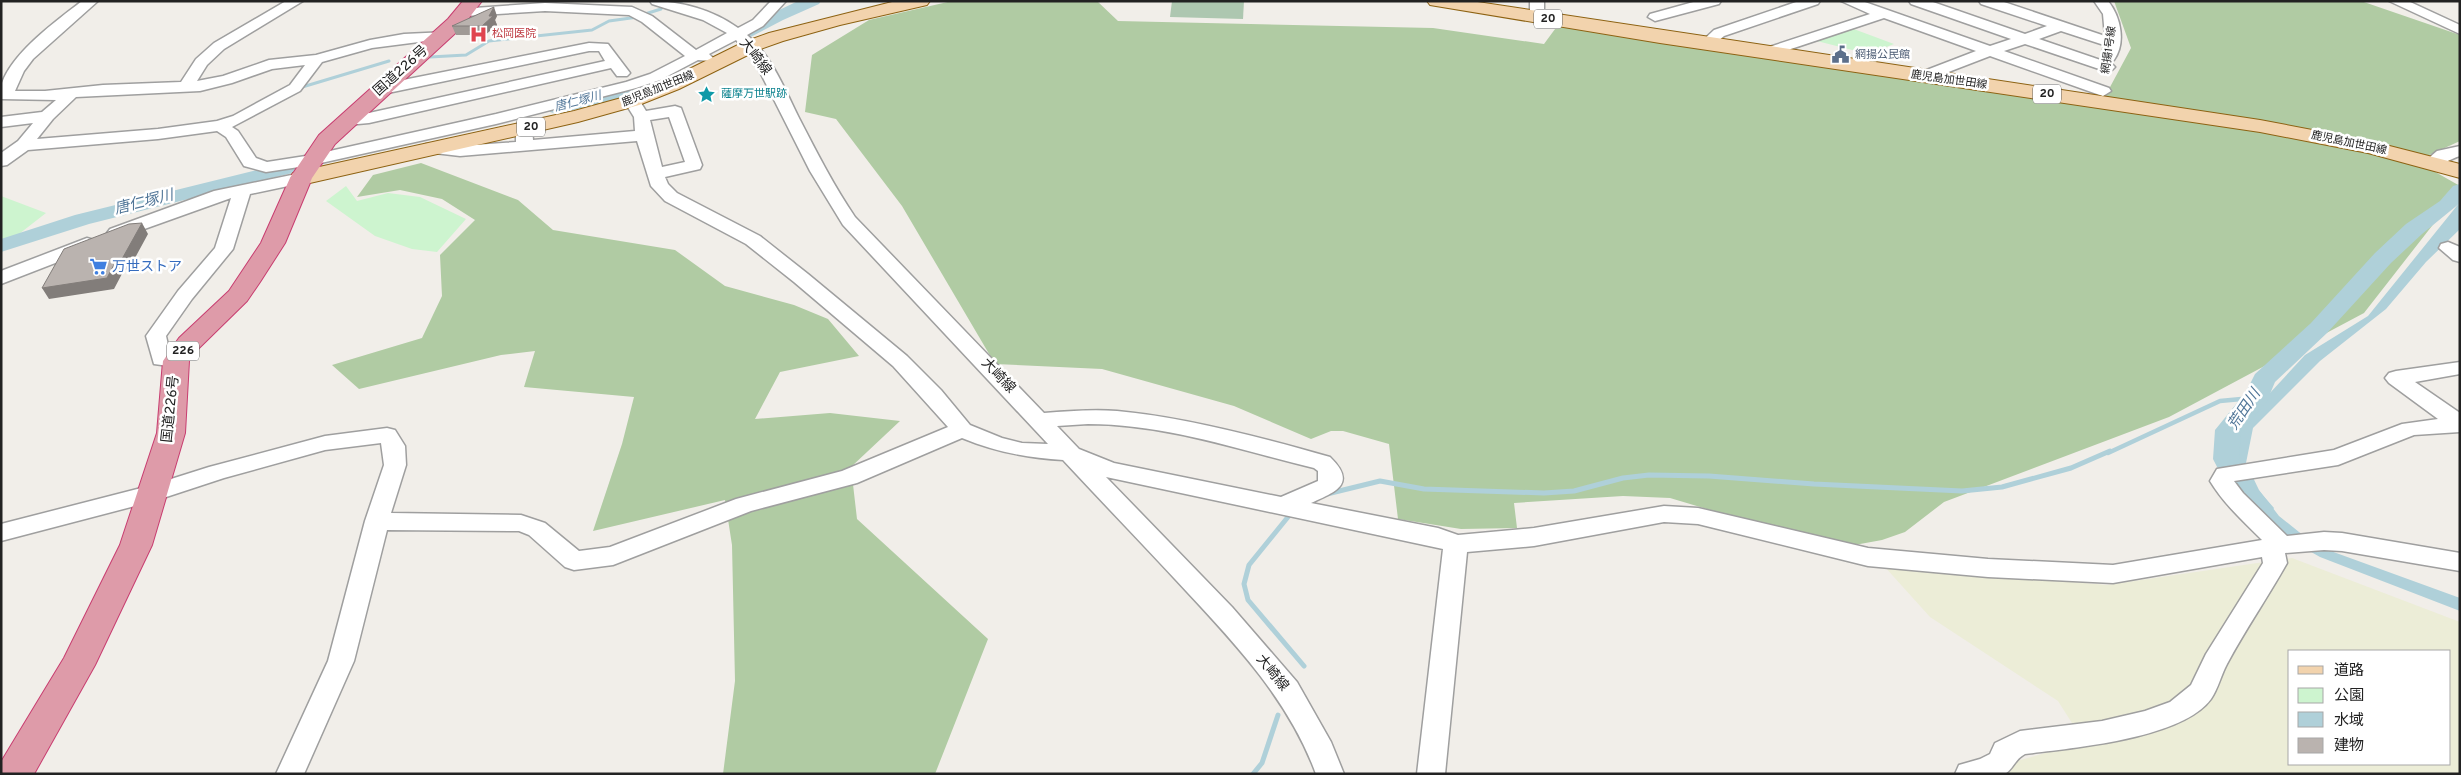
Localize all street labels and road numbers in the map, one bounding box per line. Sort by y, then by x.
road number: 20 [1534,10,1562,28]
street label: 網揚1号線 [2099,25,2119,75]
street label: 大崎線 [735,35,775,79]
street label: 国道226号 [370,42,432,100]
street label: 鹿児島加世田線 [620,68,696,110]
street label: 鹿児島加世田線 [1910,68,1988,92]
road number: 20 [2033,85,2061,104]
road number: 20 [517,118,545,136]
street label: 鹿児島加世田線 [2310,128,2388,158]
road number: 226 [167,342,199,361]
street label: 大崎線 [977,355,1019,397]
street label: 国道226号 [159,375,183,443]
street label: 大崎線 [1252,651,1292,695]

